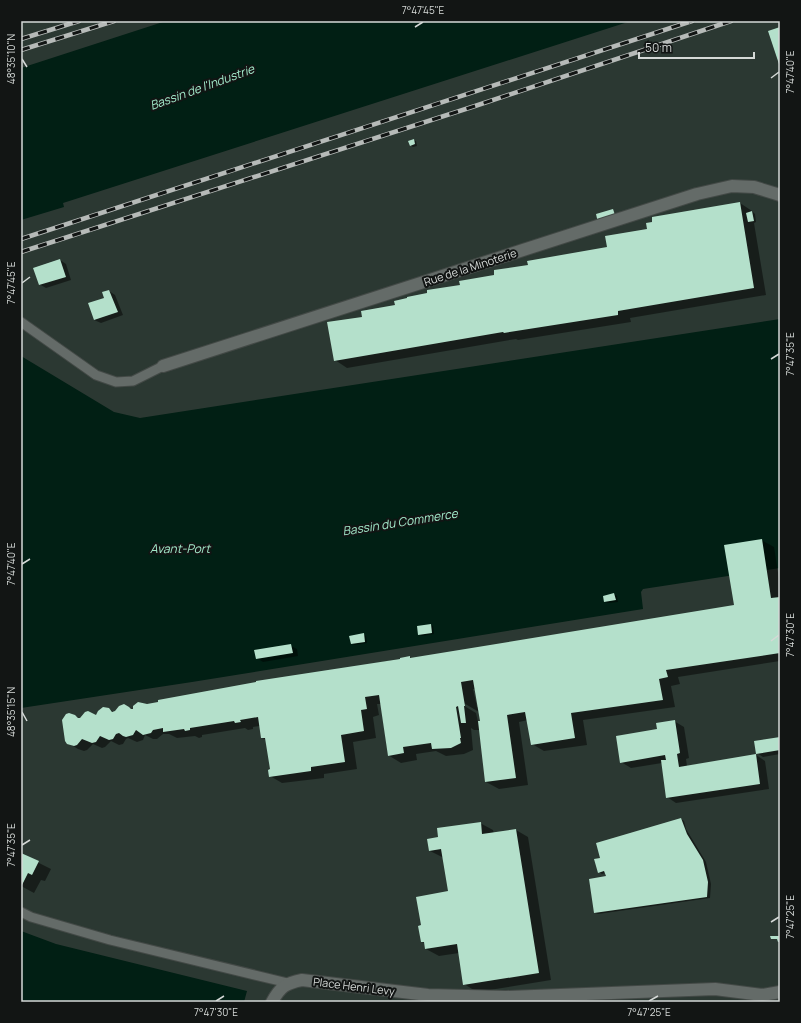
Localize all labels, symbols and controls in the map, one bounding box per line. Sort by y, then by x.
text: 7°47'45"E [402,3,445,17]
text: 48°35'10"N [4,34,18,84]
scale bar [639,34,754,60]
text: 50 m [645,39,672,56]
text: 7°47'40"E [783,50,797,94]
water label: Bassin de l'Industrie [147,60,257,114]
street label: Rue de la Minoterie [422,245,519,289]
text: 7°47'45"E [4,261,18,304]
text: 7°47'35"E [783,332,797,376]
water label: Bassin du Commerce [341,504,460,539]
water label: Avant-Port [150,540,211,557]
text: 7°47'40"E [4,542,18,586]
text: 7°47'30"E [783,613,797,657]
text: 48°35'15"N [4,687,18,737]
text: 7°47'35"E [4,823,18,867]
text: 7°47'25"E [783,895,797,939]
street label: Place Henri Levy [312,974,396,998]
text: 7°47'30"E [194,1005,238,1019]
text: 7°47'25"E [627,1005,671,1019]

